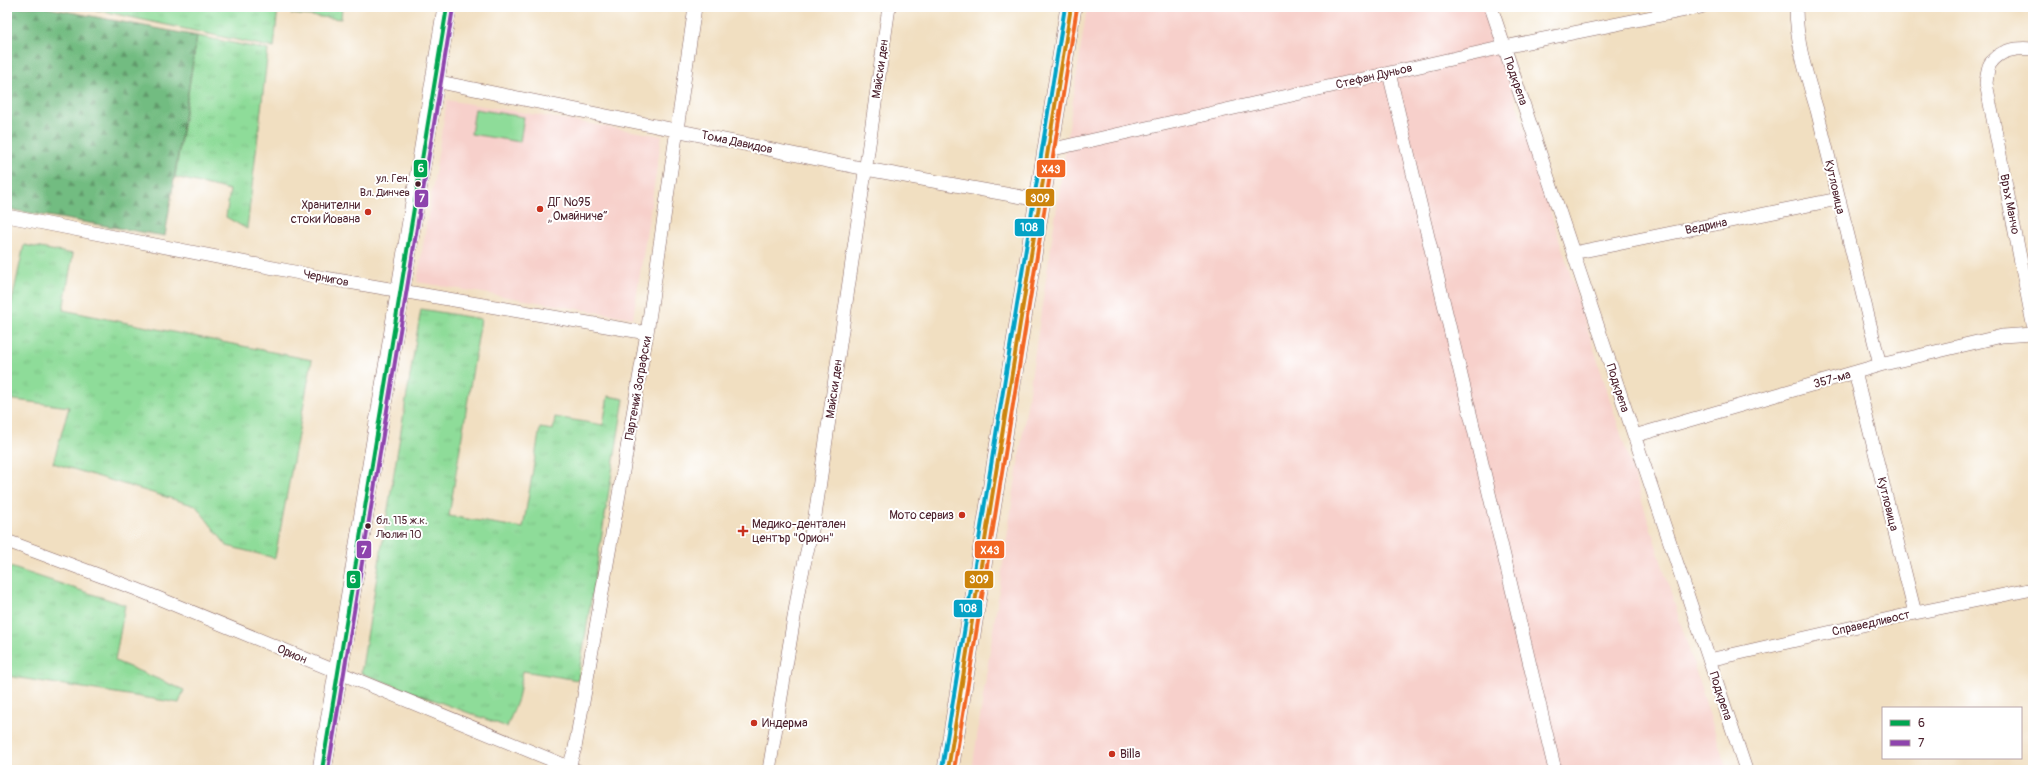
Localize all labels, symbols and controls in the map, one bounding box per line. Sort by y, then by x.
street label: Майски ден [869,39,892,99]
street label: Подкрепа [1500,55,1531,108]
street label: Стефан Дуньов [1334,60,1414,93]
street label: Тома Давидов [700,128,774,157]
line badge: 6 [413,159,428,178]
line badge: X43 [1036,159,1066,178]
street label: Кутловица [1821,159,1848,216]
text: 6 [418,162,425,175]
text: X43 [1042,163,1060,176]
place label: ул. Ген. Вл. Динчев [360,172,410,199]
street label: Връх Манчо [1996,173,2023,236]
marker: ул. Ген. Вл. Динчев [413,179,423,189]
line badge: 309 [1025,188,1055,207]
line badge: 7 [414,189,429,208]
text: 7 [419,192,425,205]
text: 309 [1030,192,1050,205]
place label: ДГ №95 „Омайниче“ [547,195,608,224]
place label: Хранителни стоки Йована [291,198,361,227]
marker: ДГ №95 „Омайниче“ [535,204,545,214]
marker: Хранителни стоки Йована [363,207,373,217]
street label: Ведрина [1684,215,1729,238]
line badge: 108 [1014,218,1045,237]
text: 108 [1020,221,1038,234]
street label: Чернигов [302,267,350,290]
street label: Партений Зографски [622,334,655,441]
street label: Майски ден [823,359,846,419]
street label: Подкрепа [1603,362,1633,415]
street label: 357-ма [1812,367,1853,392]
street label: Кутловица [1874,476,1902,533]
place label: Мото сервиз [889,508,954,523]
marker: Мото сервиз [957,510,967,520]
place label: бл. 115 ж.к. Люлин 10 [375,514,427,541]
place label: Медико-дентален център "Орион" [752,517,846,546]
marker: бл. 115 ж.к. Люлин 10 [363,521,373,531]
marker: Медико-дентален център "Орион" [737,525,749,537]
line badge: 7 [356,540,372,559]
line badge: X43 [974,540,1005,559]
text: 7 [361,544,367,557]
text: X43 [981,544,999,557]
line badge: 6 [346,570,361,589]
line badge: 309 [964,570,994,589]
text: 6 [350,573,357,586]
text: 309 [969,573,989,586]
line badge: 108 [953,599,983,618]
text: 108 [959,602,977,615]
street label: Справедливост [1831,607,1912,640]
street label: Орион [275,641,309,667]
street label: Подкрепа [1706,670,1736,723]
legend [1882,707,2022,759]
place label: Индерма [762,716,808,731]
text: 6 [1918,716,1925,731]
marker: Индерма [749,718,759,728]
text: 7 [1918,736,1925,751]
place label: Billa [1120,747,1141,762]
marker: Billa [1107,749,1117,759]

